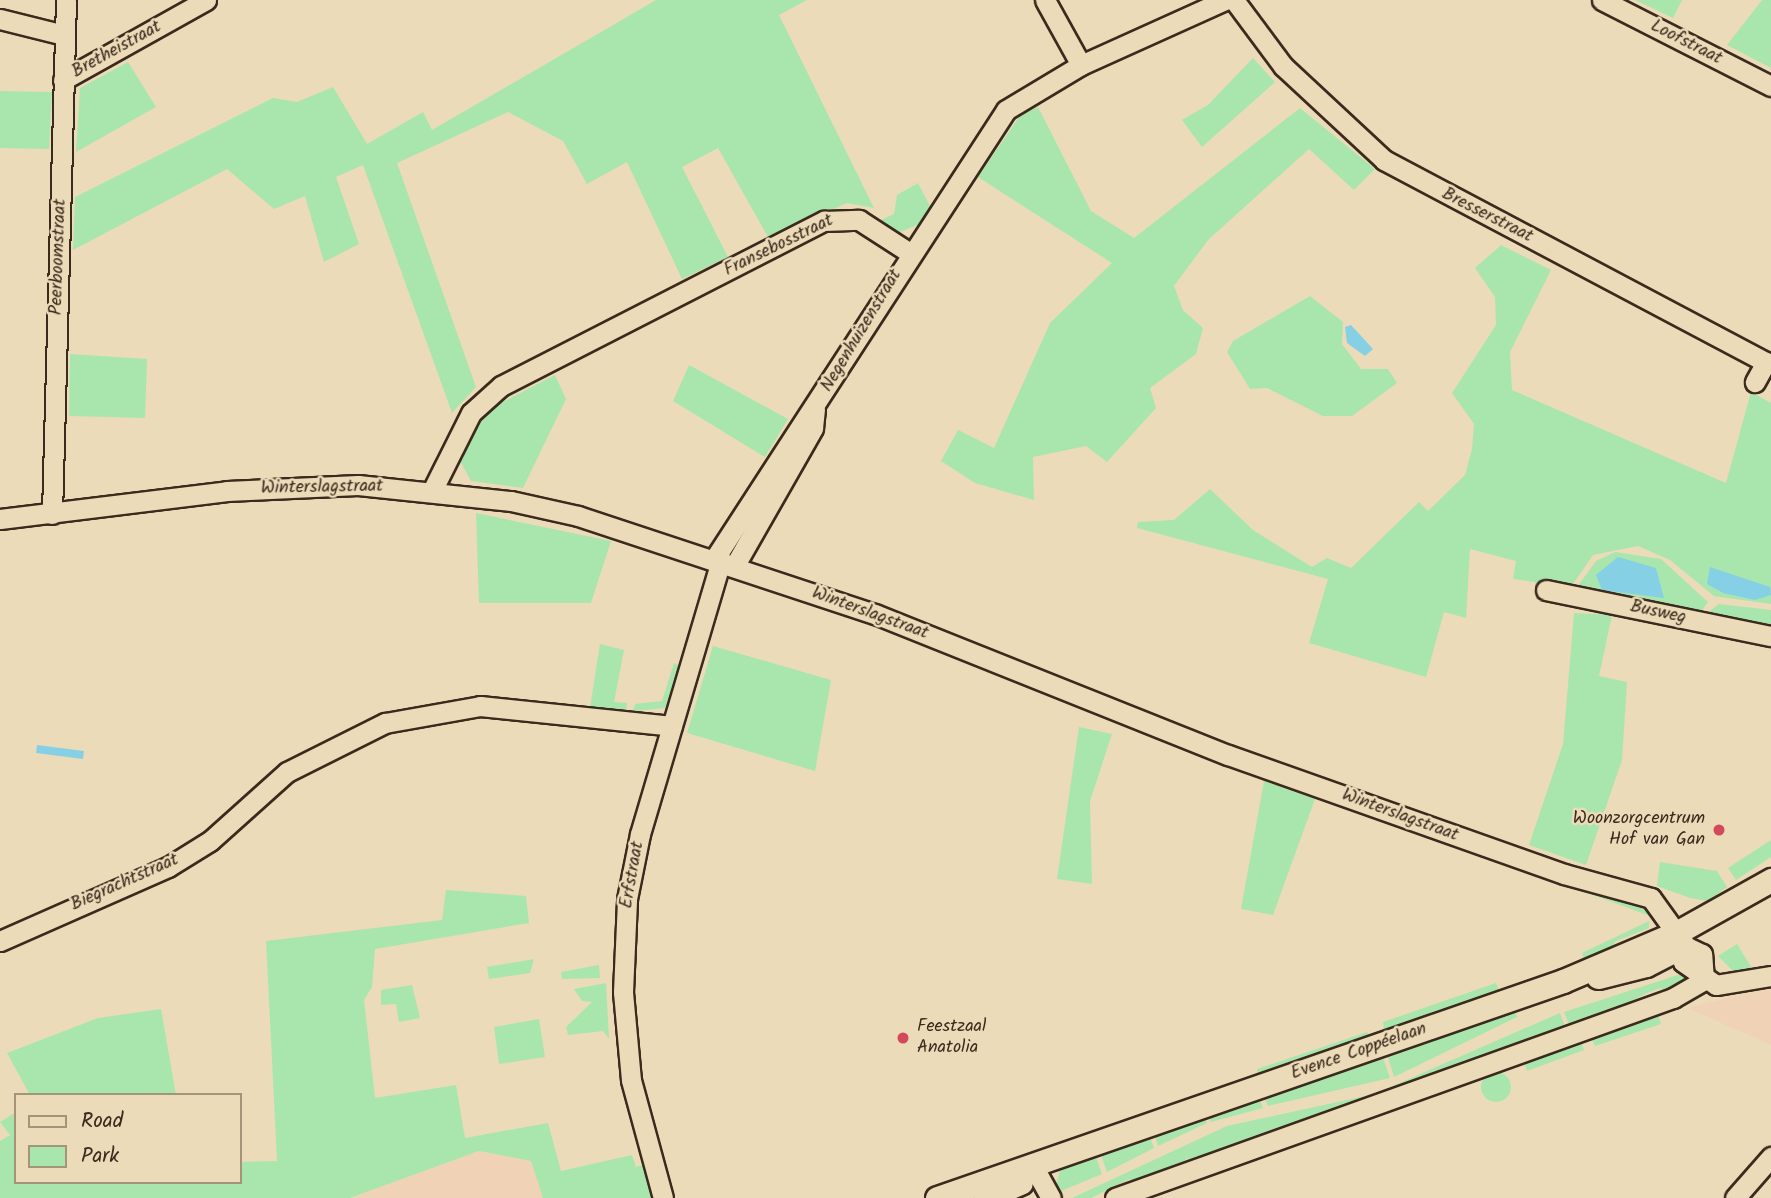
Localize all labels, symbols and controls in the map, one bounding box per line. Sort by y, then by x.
street label: Loofstraat [1647,16,1725,70]
street label: Bretheistraat [68,17,166,83]
street label: Bresserstraat [1438,184,1536,248]
street label: Peerboomstraat [46,198,72,316]
street label: Fransebosstraat [721,210,837,282]
street label: Negenhuizenstraat [817,266,907,396]
street label: Winterslagstraat [261,476,383,500]
street label: Winterslagstraat [809,583,931,645]
street label: Busweg [1628,597,1688,629]
street label: Winterslagstraat [1339,785,1461,847]
place label: Woonzorgcentrum Hof van Gan [1573,809,1705,852]
marker: Woonzorgcentrum Hof van Gan [1711,822,1727,838]
street label: Erfstraat [616,840,650,910]
street label: Biegrachtstraat [68,850,182,916]
place label: Feestzaal Anatolia [917,1017,986,1060]
street label: Evence Coppéelaan [1288,1019,1430,1085]
marker: Feestzaal Anatolia [895,1030,911,1046]
legend [14,1093,242,1184]
text: Road [81,1105,123,1138]
text: Park [81,1140,119,1173]

